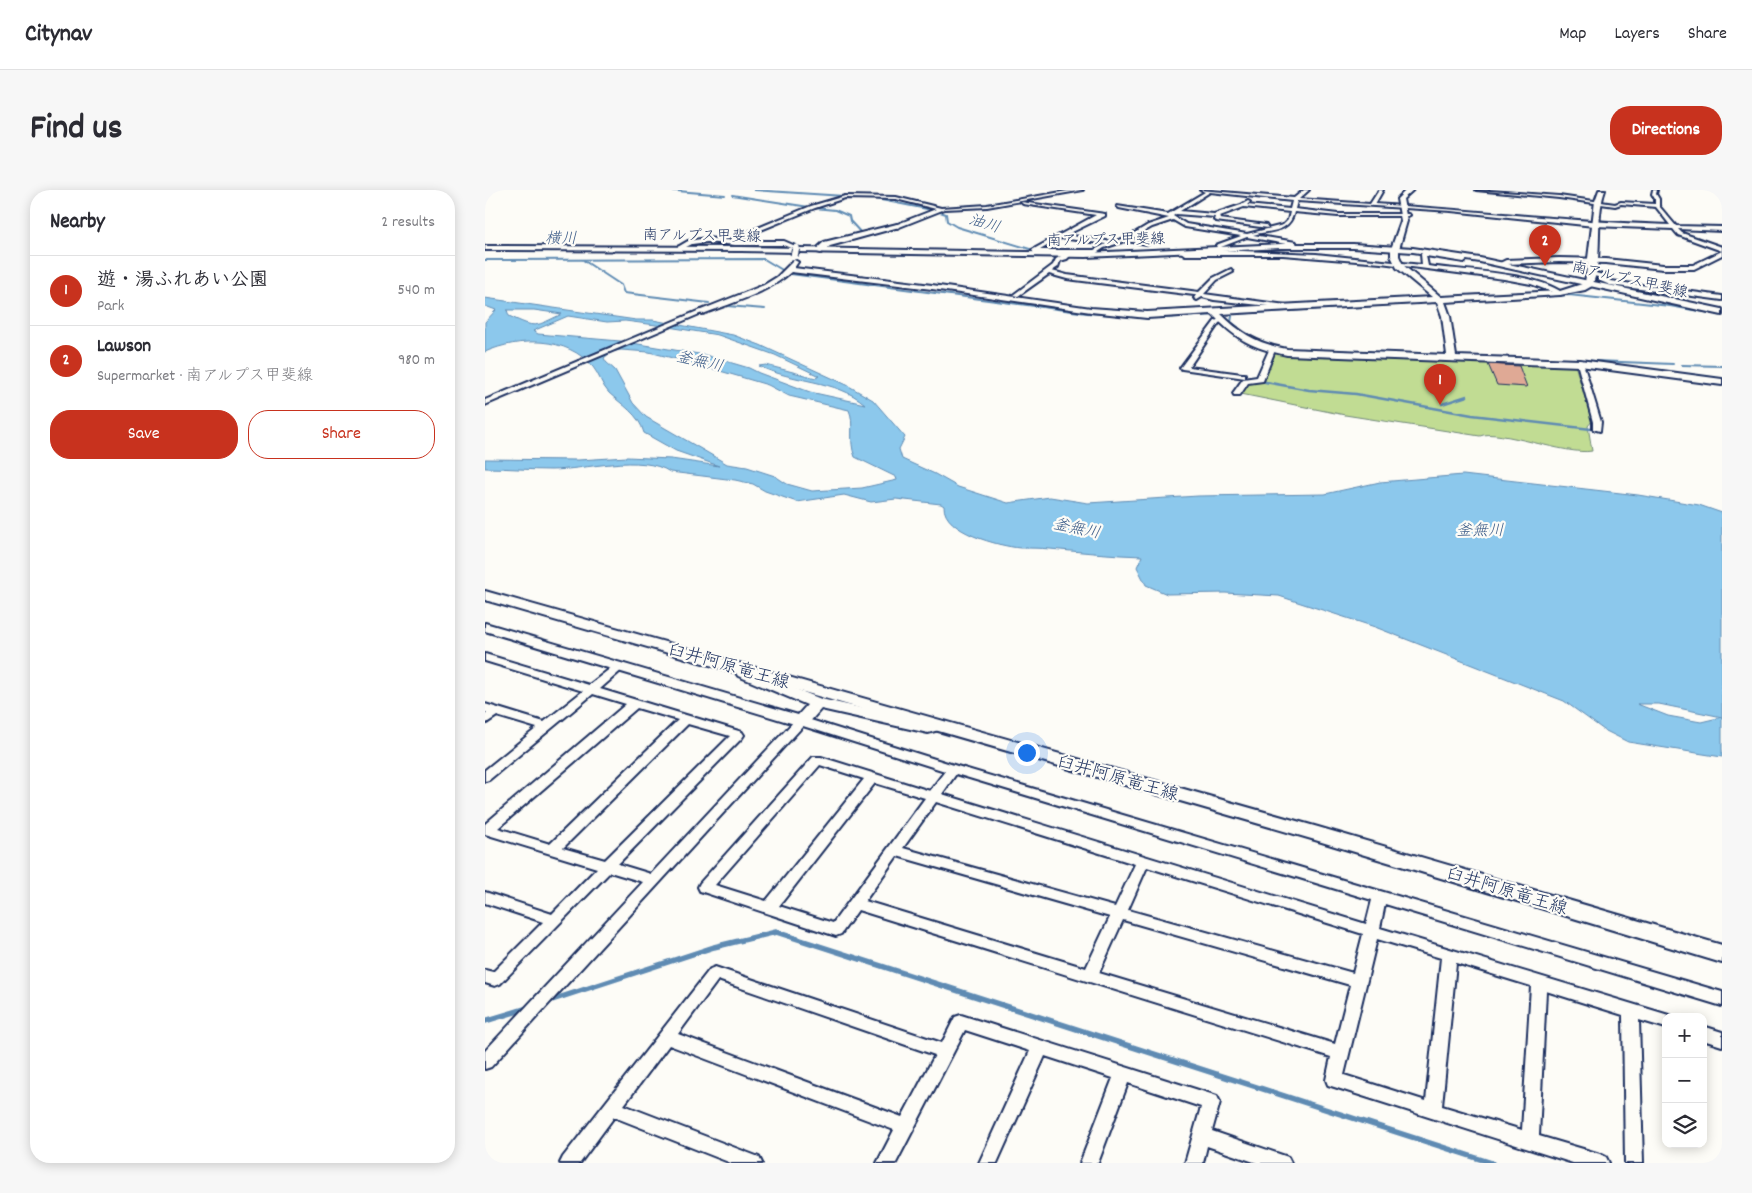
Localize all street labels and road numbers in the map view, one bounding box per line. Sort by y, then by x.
street label: 南アルプス甲斐線 [643,225,761,249]
street label: 南アルプス甲斐線 [1047,229,1165,253]
street label: 南アルプス甲斐線 [1569,257,1690,305]
street label: 臼井阿原竜王線 [664,638,792,697]
street label: 臼井阿原竜王線 [1053,750,1181,809]
street label: 臼井阿原竜王線 [1442,862,1570,923]

